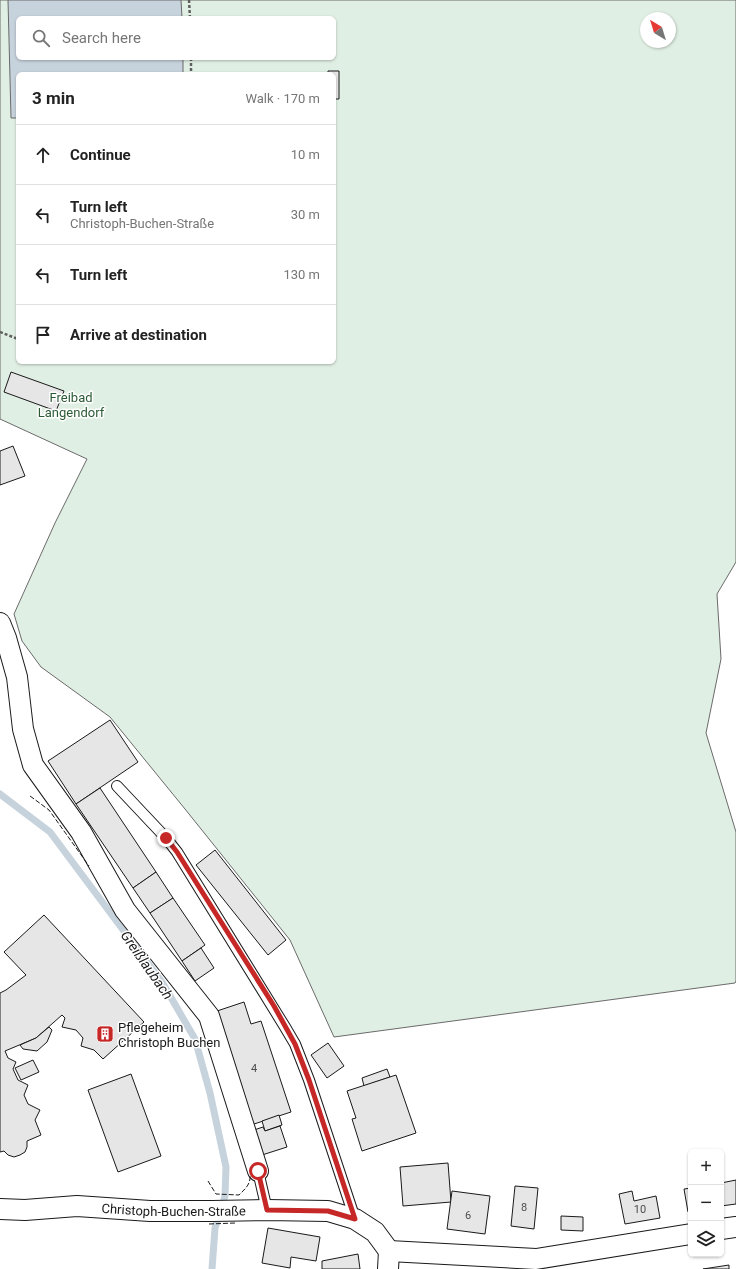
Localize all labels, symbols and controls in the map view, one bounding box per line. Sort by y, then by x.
north arrow [640,12,676,48]
search box [16,16,336,60]
icon: search [30,27,52,49]
text: Search here [62,29,141,47]
text: 3 min [32,88,75,108]
text: Walk · 170 m [245,91,320,106]
icon: ahead [32,144,54,166]
text: Continue [70,146,131,164]
text: 10 m [291,147,320,162]
text: Turn left [70,198,127,216]
icon: left [32,204,54,226]
text: 30 m [291,207,320,222]
text: Christoph-Buchen-Straße [70,216,214,231]
icon: left [32,264,54,286]
text: Turn left [70,266,127,284]
text: 130 m [283,267,320,282]
icon: arrive [32,324,54,346]
text: Arrive at destination [70,326,207,344]
park label: Freibad Langendorf [38,390,105,420]
route end [157,829,175,847]
water label: Greißlaubach [117,928,177,1002]
place label: Pflegeheim Christoph Buchen [118,1020,220,1050]
building icon: Pflegeheim Christoph Buchen [95,1024,115,1044]
house number: 4 [251,1062,257,1075]
map controls [688,1149,724,1257]
button: + [688,1149,724,1185]
route start [249,1162,267,1180]
button: − [688,1185,724,1221]
street label: Christoph-Buchen-Straße [101,1201,246,1219]
house number: 8 [521,1201,527,1214]
house number: 10 [634,1203,646,1216]
house number: 6 [465,1209,471,1222]
button: layers [688,1221,724,1257]

